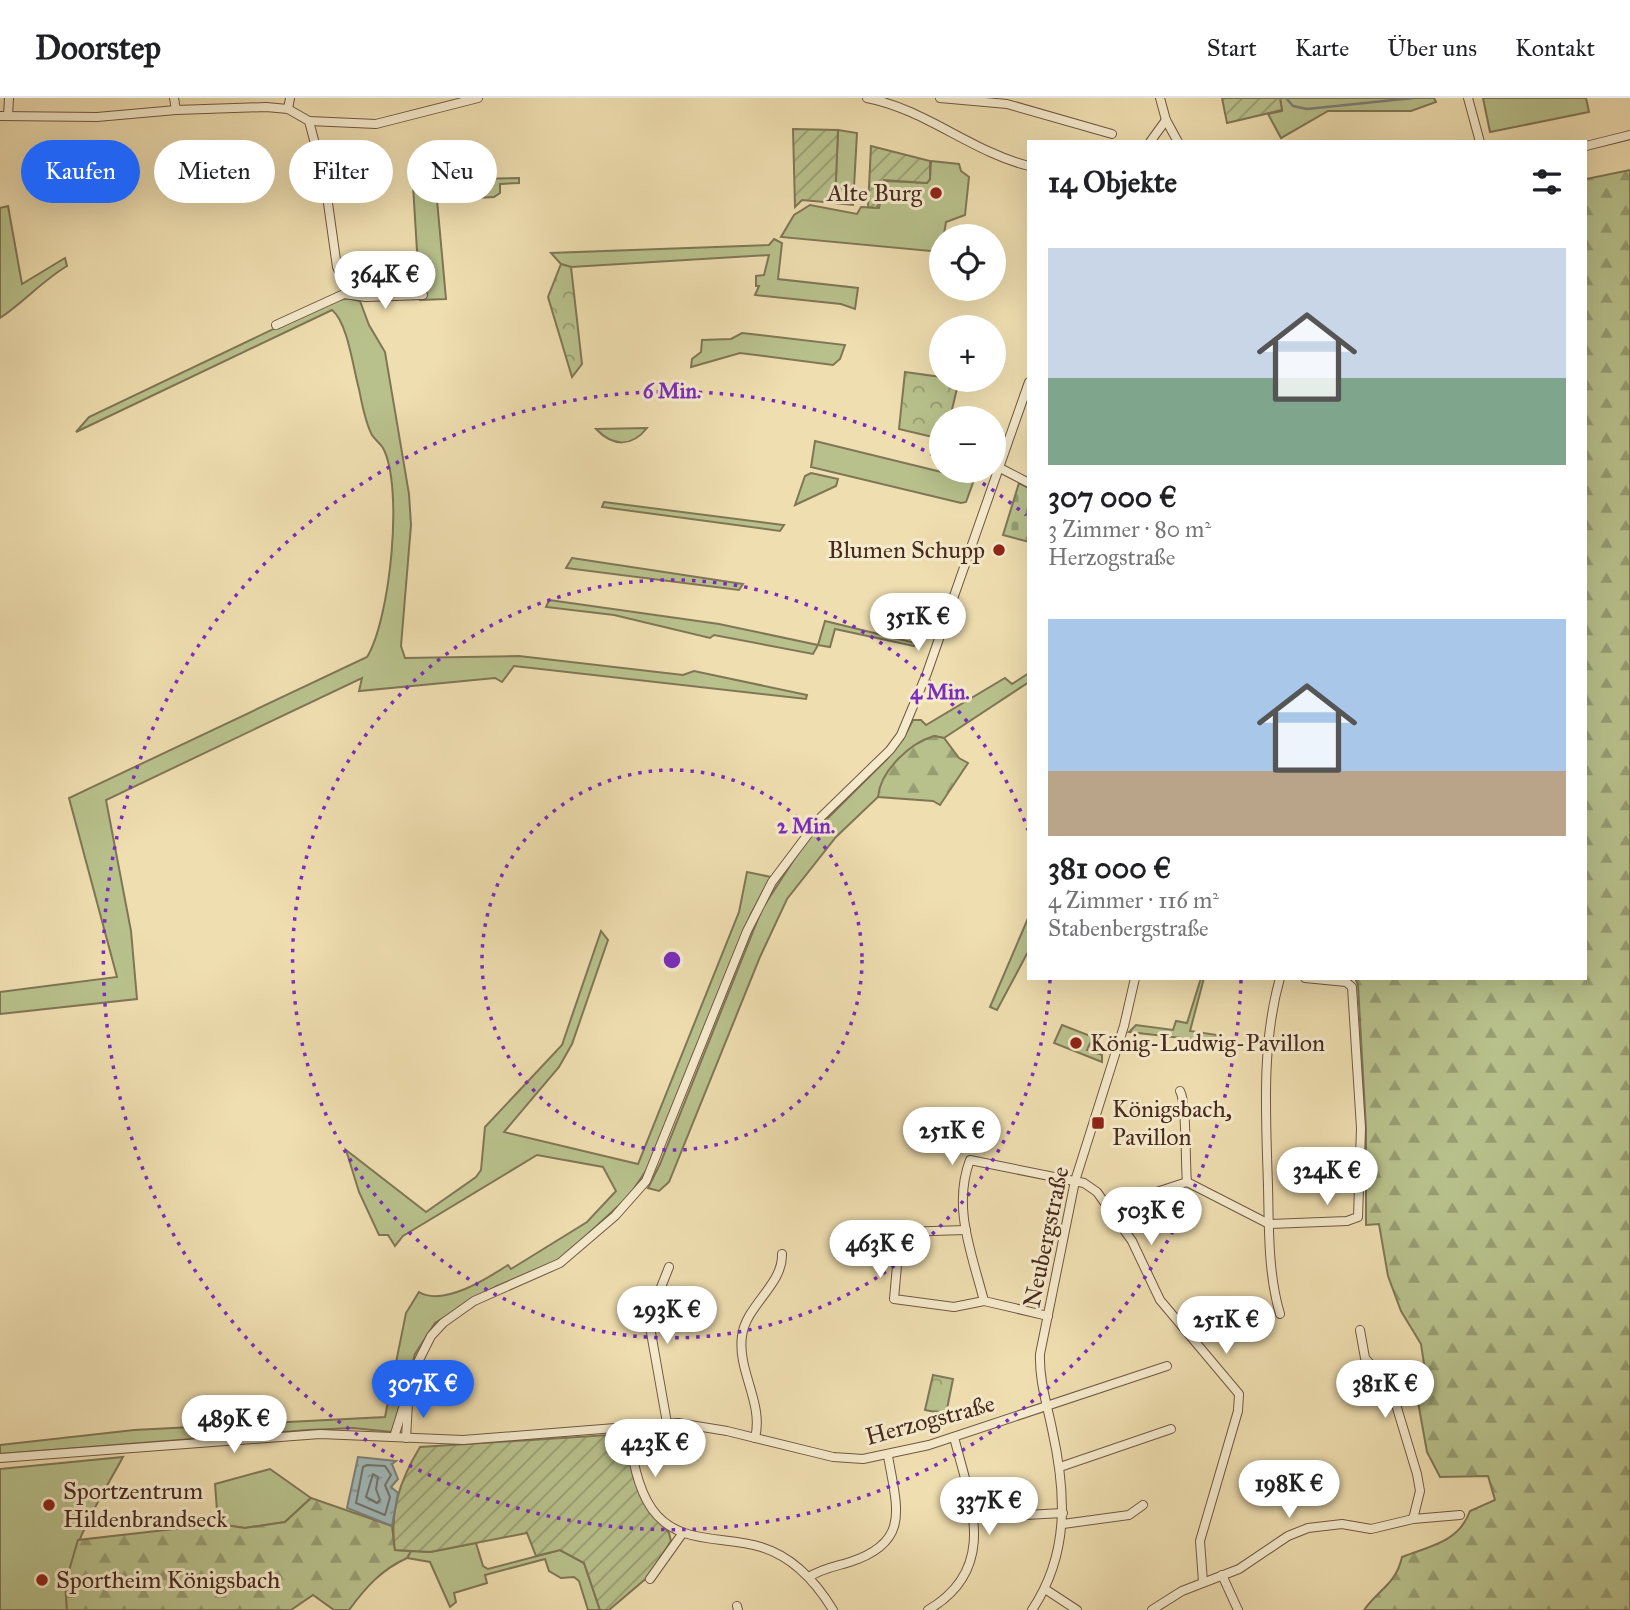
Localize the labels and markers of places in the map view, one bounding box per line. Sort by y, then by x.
place label: Alte Burg [826,178,923,208]
marker: Alte Burg [928,185,944,201]
pin: 364K € [328,252,442,311]
place label: Blumen Schupp [828,535,985,565]
marker: Blumen Schupp [991,542,1007,558]
pin: 351K € [861,594,975,653]
centre of rings [660,948,684,972]
place label: König-Ludwig-Pavillon [1090,1028,1325,1058]
marker: König-Ludwig-Pavillon [1068,1035,1084,1051]
place label: Königsbach, Pavillon [1112,1094,1232,1152]
pin: 251K € [895,1108,1009,1167]
marker: Königsbach, Pavillon [1090,1115,1106,1131]
pin: 324K € [1270,1148,1384,1207]
pin: 503K € [1094,1188,1208,1247]
pin: 463K € [823,1220,937,1280]
pin: 293K € [610,1286,724,1346]
pin: 251K € [1169,1296,1283,1356]
pin: 307K € [366,1360,480,1420]
pin: 381K € [1328,1360,1442,1420]
pin: 489K € [177,1396,291,1455]
pin: 423K € [598,1420,712,1479]
pin: 198K € [1232,1460,1346,1520]
place label: Sportzentrum Hildenbrandseck [63,1476,228,1534]
pin: 337K € [932,1478,1046,1537]
marker: Sportzentrum Hildenbrandseck [41,1497,57,1513]
place label: Sportheim Königsbach [56,1565,280,1595]
marker: Sportheim Königsbach [34,1572,50,1588]

